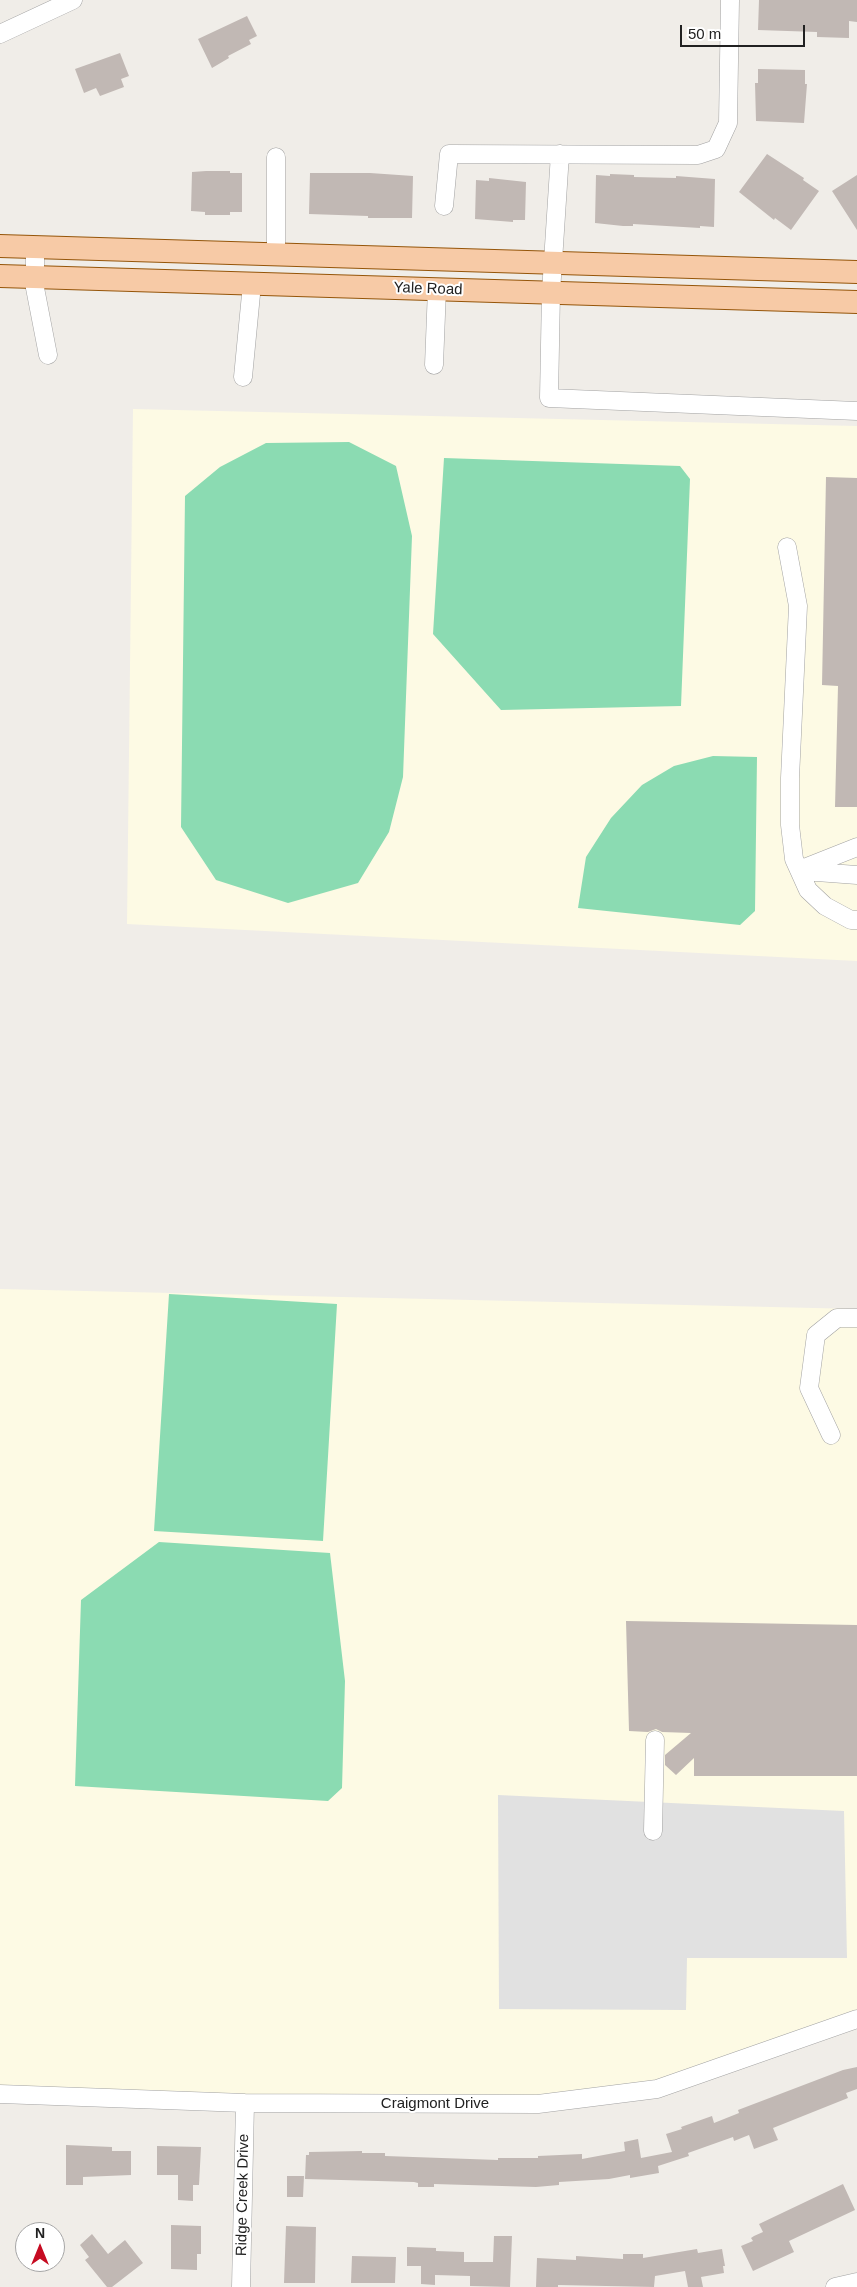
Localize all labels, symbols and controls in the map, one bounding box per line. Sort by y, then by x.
scale bar [682,15,807,47]
text: 50 m [688,25,721,42]
street label: Yale Road [393,279,463,299]
street label: Craigmont Drive [381,2095,489,2113]
street label: Ridge Creek Drive [233,2134,253,2256]
north arrow [15,2222,65,2272]
text: N [35,2225,45,2241]

